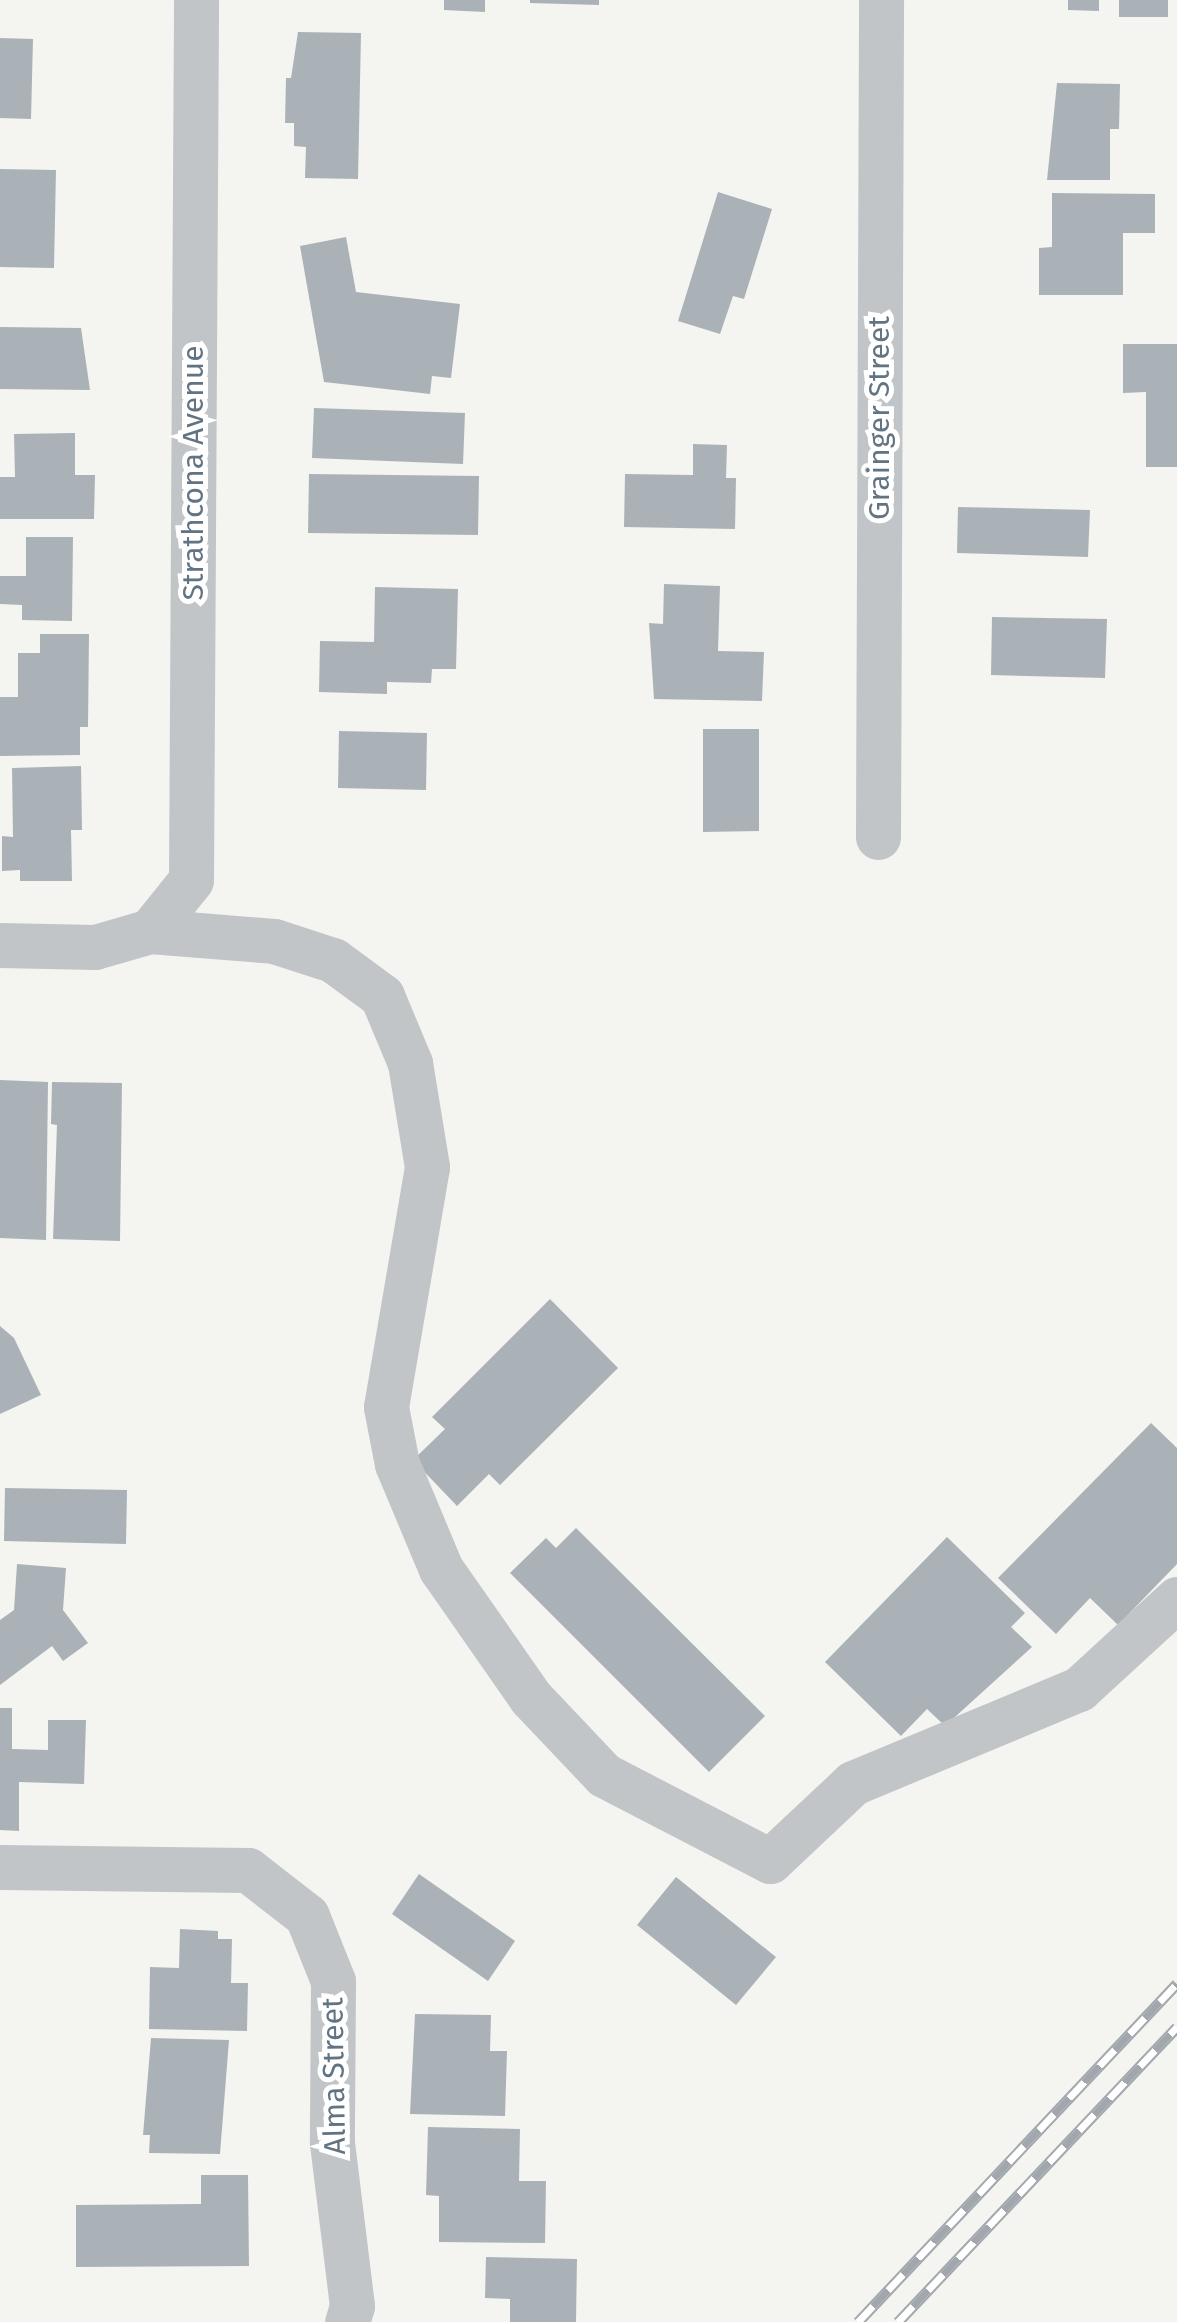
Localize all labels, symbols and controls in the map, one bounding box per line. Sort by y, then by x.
street label: Grainger Street [861,316,897,520]
street label: Strathcona Avenue [175,345,211,601]
street label: Alma Street [315,1997,353,2155]

